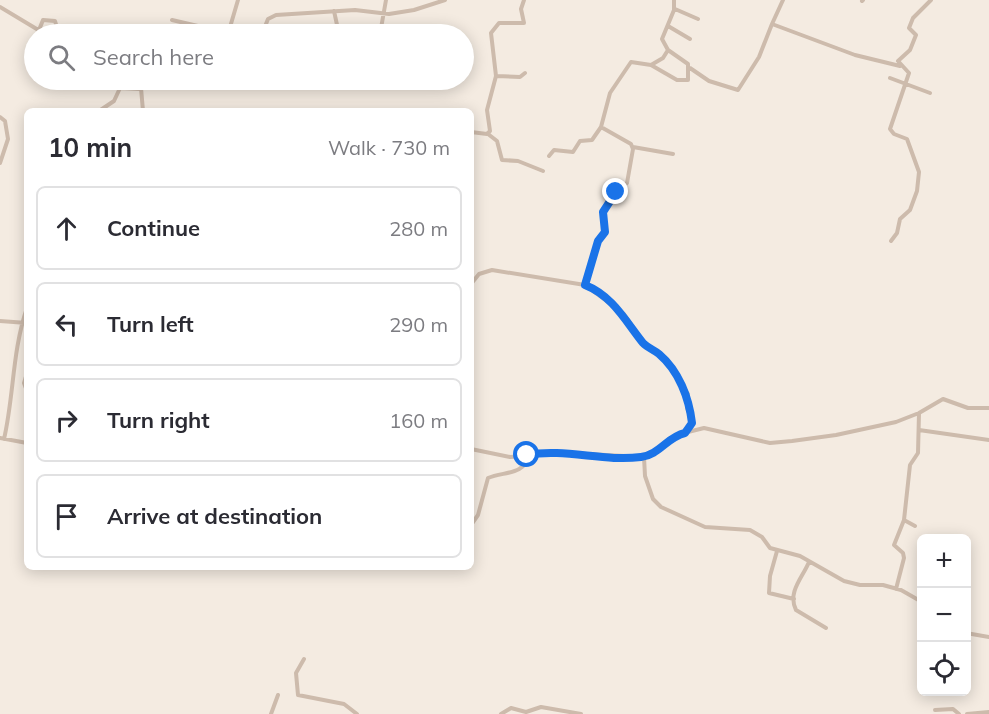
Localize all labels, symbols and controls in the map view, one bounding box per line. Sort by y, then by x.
search box [24,24,474,90]
icon: search [45,41,78,74]
text: Search here [93,43,214,71]
text: 10 min [48,131,132,164]
text: Walk · 730 m [328,135,450,160]
route end [602,178,628,204]
icon: ahead [50,212,83,245]
text: Continue [107,214,200,242]
text: 280 m [389,216,448,241]
icon: left [50,308,83,341]
text: Turn left [107,310,194,338]
text: 290 m [389,312,448,337]
icon: right [50,404,83,437]
text: Turn right [107,406,210,434]
text: 160 m [389,408,448,433]
route start [513,441,539,467]
icon: arrive [50,500,83,533]
text: Arrive at destination [107,502,322,530]
map controls [917,534,971,696]
button: + [917,534,971,588]
button: − [917,588,971,642]
button: locate [917,642,971,696]

